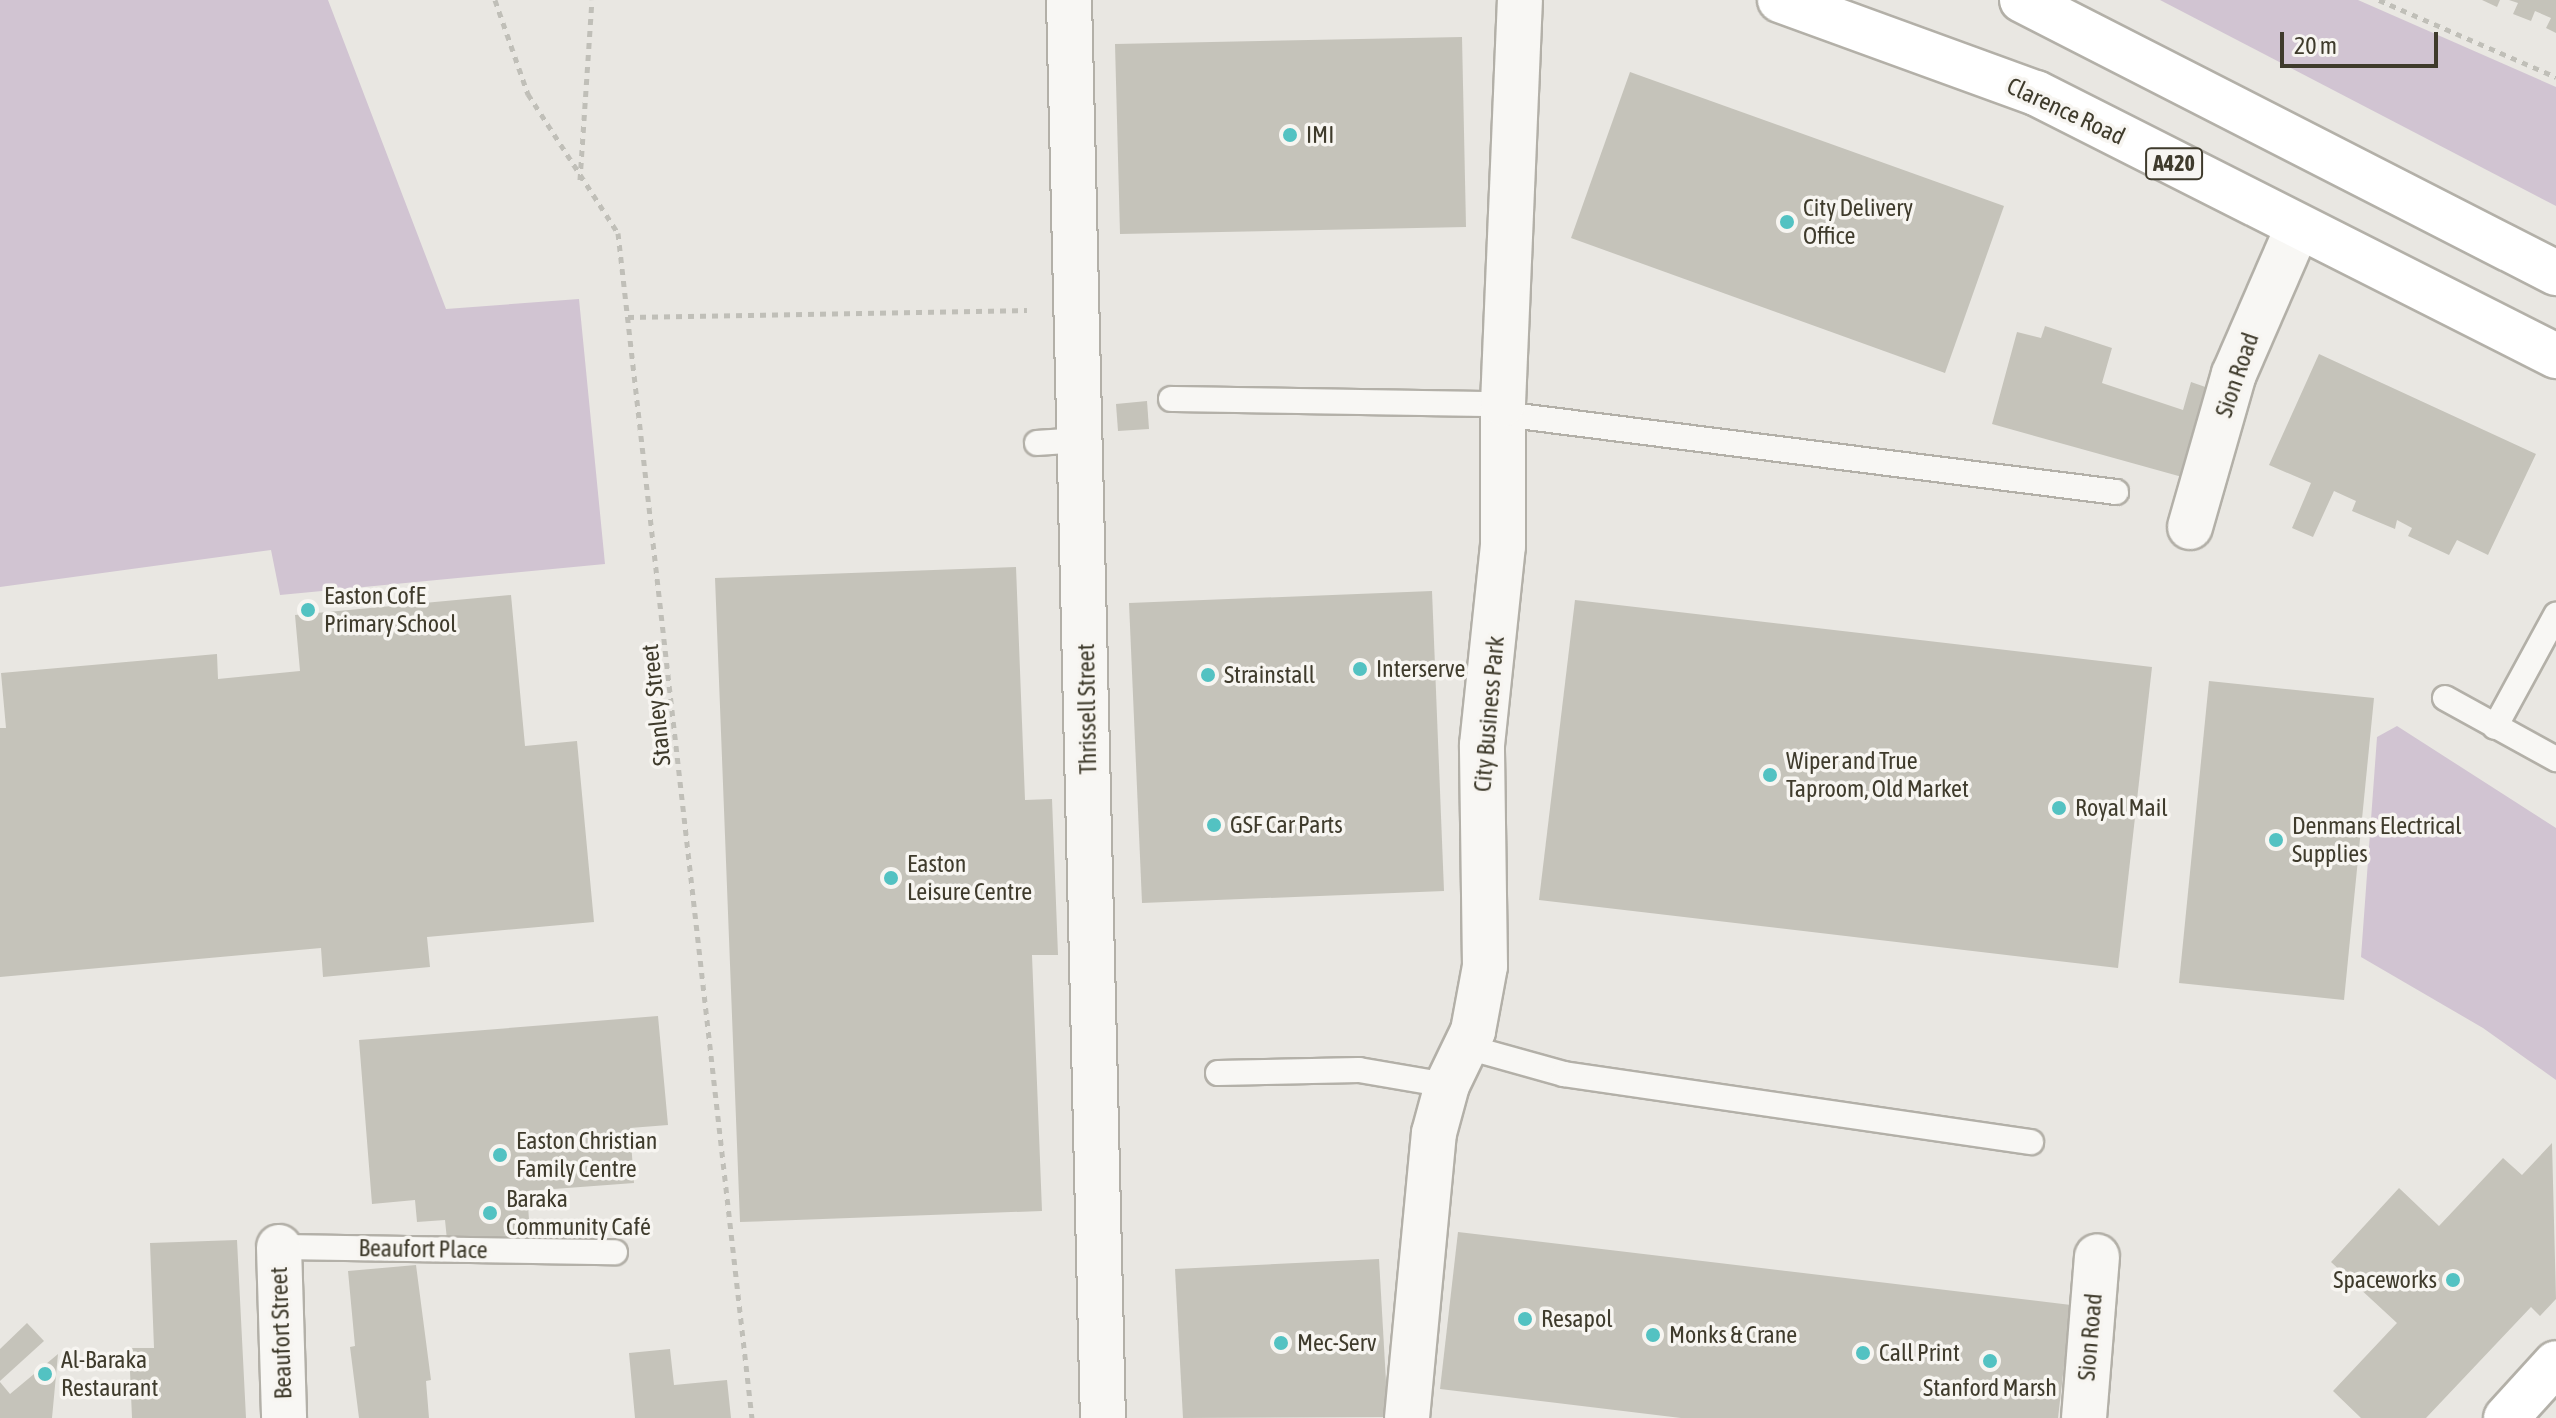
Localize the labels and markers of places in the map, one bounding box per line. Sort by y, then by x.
place label: IMI [1306,121,1334,149]
marker: IMI [1281,126,1299,144]
place label: City Delivery Office [1803,194,1913,250]
marker: City Delivery Office [1778,213,1796,231]
place label: Easton CofE Primary School [324,582,457,638]
marker: Easton CofE Primary School [299,601,317,619]
place label: Interserve [1376,655,1465,683]
marker: Interserve [1351,660,1369,678]
place label: Strainstall [1224,661,1315,689]
marker: Strainstall [1199,666,1217,684]
place label: Wiper and True Taproom, Old Market [1786,747,1969,803]
marker: Wiper and True Taproom, Old Market [1761,766,1779,784]
place label: Royal Mail [2075,794,2168,822]
marker: Royal Mail [2050,799,2068,817]
place label: GSF Car Parts [1230,811,1343,839]
place label: Denmans Electrical Supplies [2292,812,2462,868]
marker: GSF Car Parts [1205,816,1223,834]
marker: Denmans Electrical Supplies [2267,831,2285,849]
place label: Easton Leisure Centre [907,850,1032,906]
marker: Easton Leisure Centre [882,869,900,887]
place label: Easton Christian Family Centre [516,1127,657,1183]
marker: Easton Christian Family Centre [491,1146,509,1164]
place label: Baraka Community Café [506,1185,651,1241]
marker: Baraka Community Café [481,1204,499,1222]
place label: Spaceworks [2333,1266,2437,1294]
marker: Spaceworks [2444,1271,2462,1289]
place label: Resapol [1541,1305,1613,1333]
marker: Resapol [1516,1310,1534,1328]
place label: Monks & Crane [1669,1321,1797,1349]
marker: Monks & Crane [1644,1326,1662,1344]
place label: Mec-Serv [1297,1329,1377,1357]
marker: Mec-Serv [1272,1334,1290,1352]
place label: Call Print [1879,1339,1960,1367]
marker: Call Print [1854,1344,1872,1362]
place label: Al-Baraka Restaurant [61,1346,158,1402]
marker: Stanford Marsh [1981,1352,1999,1370]
marker: Al-Baraka Restaurant [36,1365,54,1383]
place label: Stanford Marsh [1923,1374,2057,1402]

